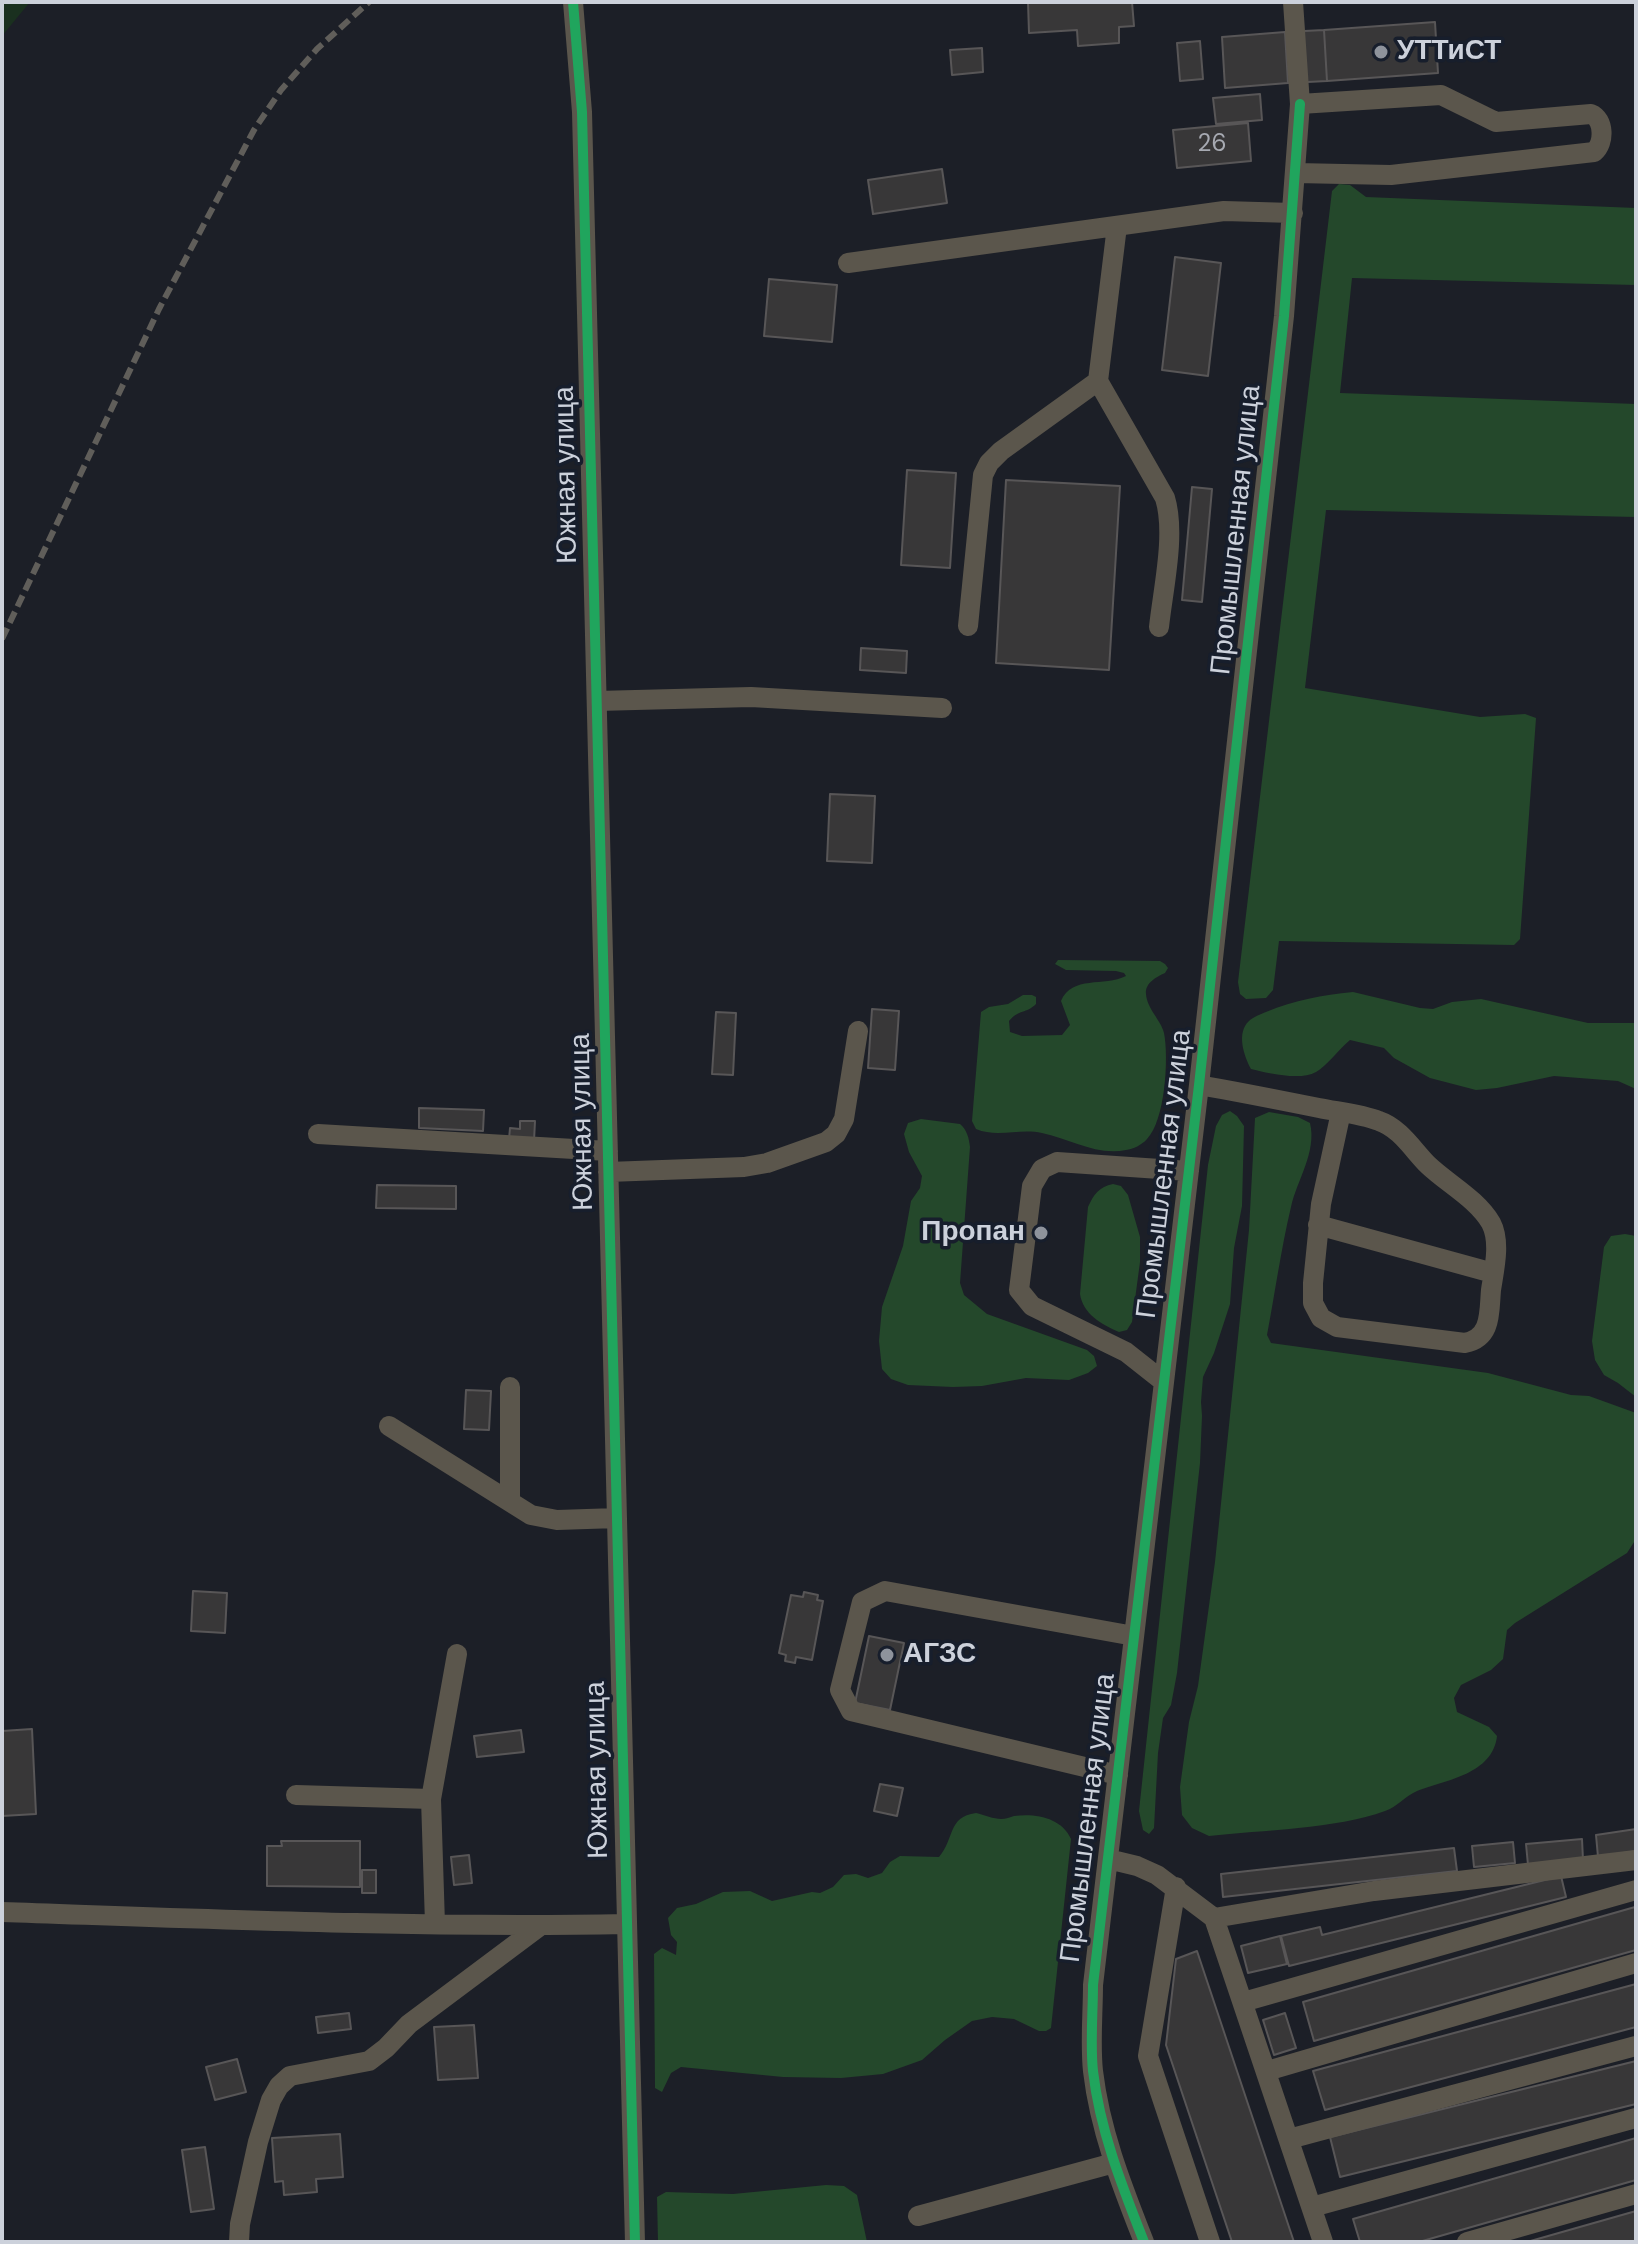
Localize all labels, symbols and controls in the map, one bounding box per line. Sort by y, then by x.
place label: УТТиСТ [1397,35,1501,69]
marker: УТТиСТ [1372,43,1390,61]
house number: 26 [1198,131,1226,159]
street label: Промышленная улица [1205,383,1269,677]
street label: Южная улица [549,386,585,564]
street label: Промышленная улица [1131,1027,1199,1321]
street label: Южная улица [565,1033,601,1211]
place label: Пропан [921,1216,1025,1250]
marker: Пропан [1032,1224,1050,1242]
place label: АГЗС [903,1638,976,1672]
marker: АГЗС [878,1646,896,1664]
street label: Промышленная улица [1055,1671,1123,1965]
street label: Южная улица [580,1681,616,1859]

